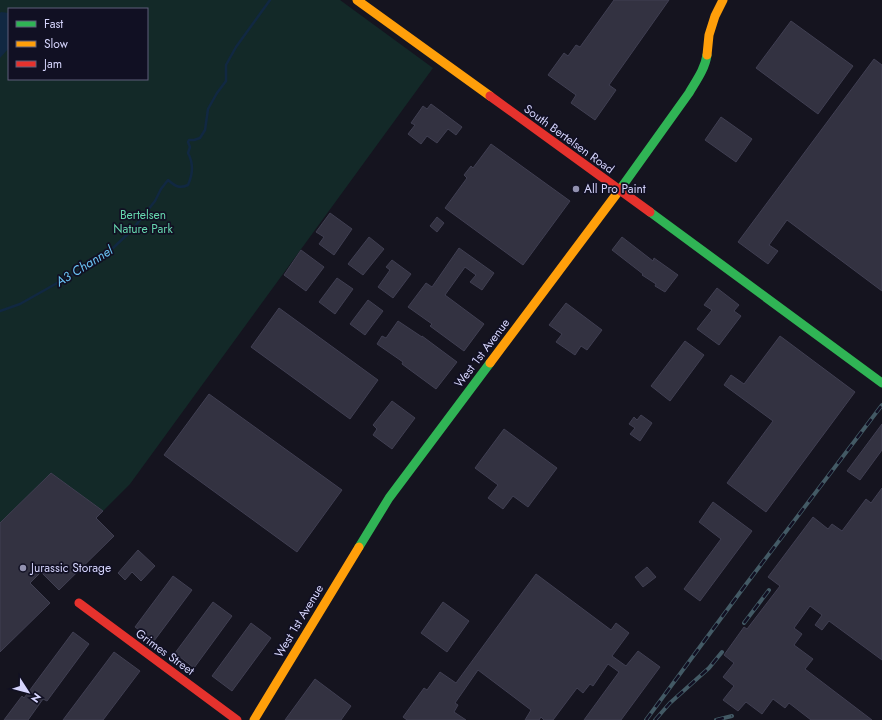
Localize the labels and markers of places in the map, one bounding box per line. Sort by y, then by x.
place label: All Pro Paint [584,180,646,198]
marker: All Pro Paint [571,184,581,194]
place label: Jurassic Storage [29,559,111,577]
marker: Jurassic Storage [18,563,28,573]

